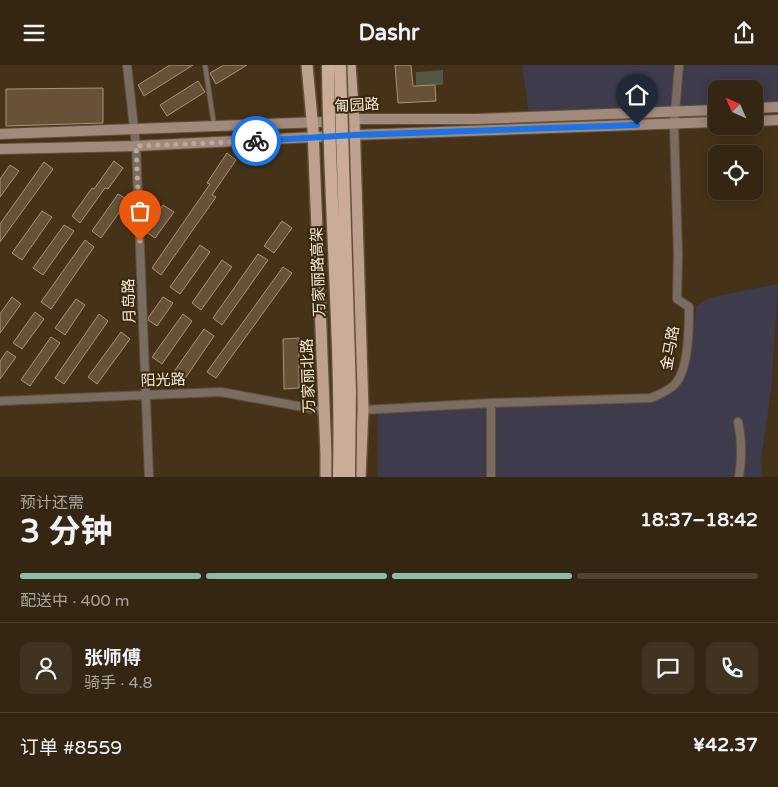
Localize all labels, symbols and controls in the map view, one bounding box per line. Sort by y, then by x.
icon: menu [20,19,48,47]
icon: share [730,19,758,47]
text: Dashr [358,20,420,46]
pin [616,74,658,125]
north arrow [708,80,762,135]
map controls [708,80,763,200]
icon: home [623,81,651,109]
street label: 匍园路 [334,95,380,115]
courier [231,116,281,166]
icon: bike [242,127,270,155]
button: locate [708,145,763,200]
pin [119,190,161,241]
icon: bag [126,197,154,225]
street label: 万家丽路高架 [307,227,329,317]
street label: 月岛路 [119,278,139,324]
street label: 金马路 [657,324,683,372]
street label: 万家丽北路 [298,338,318,414]
street label: 阳光路 [140,370,186,390]
text: 预计还需 [20,493,84,513]
text: 18:37–18:42 [640,509,758,531]
text: 3 分钟 [20,513,112,551]
text: 配送中 · 400 m [20,591,129,611]
button: person [20,642,72,694]
button: chat [642,642,694,694]
button: phone [706,642,758,694]
text: 张师傅 [84,647,141,669]
text: 骑手 · 4.8 [84,673,153,693]
text: ¥42.37 [693,734,758,756]
text: 订单 #8559 [20,737,122,759]

